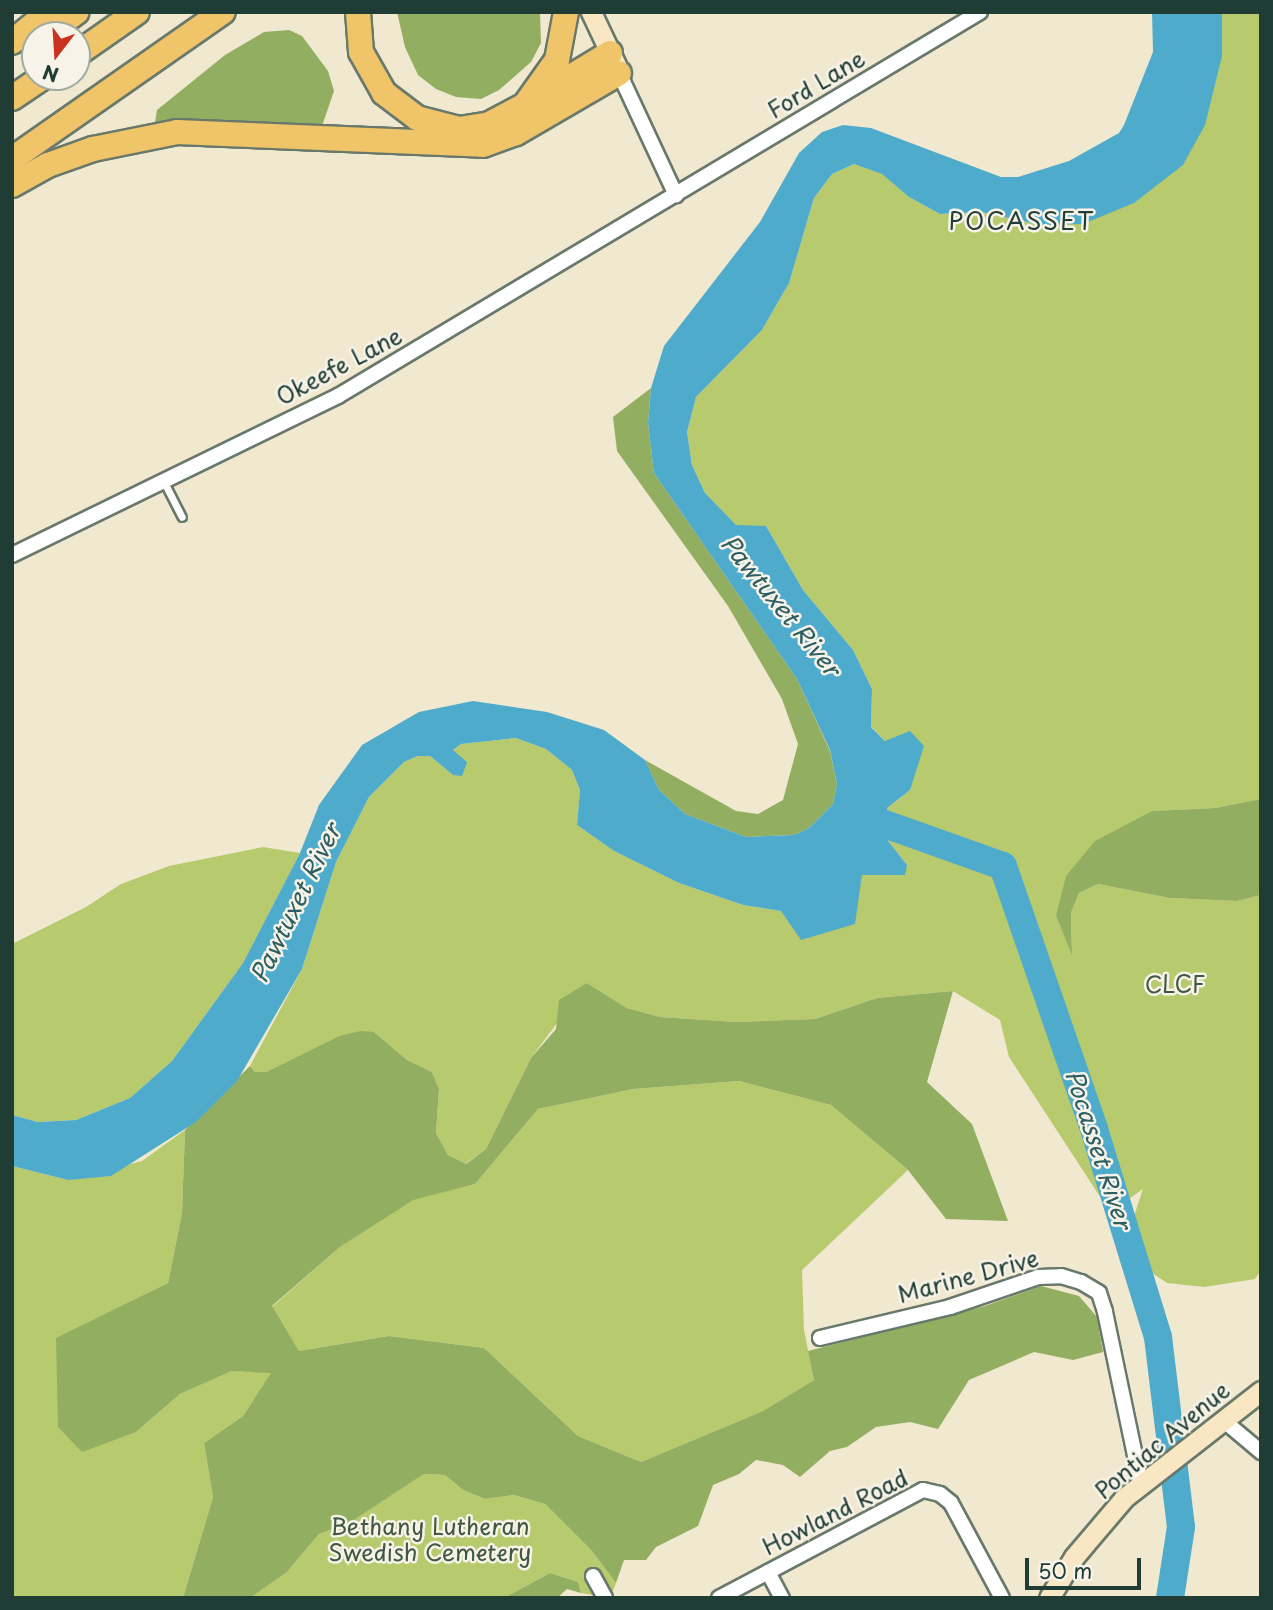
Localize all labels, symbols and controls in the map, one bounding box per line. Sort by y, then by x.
north arrow [21,21,91,91]
street label: Ford Lane [762,44,870,124]
text: N [39,59,62,90]
district label: POCASSET [949,207,1095,235]
street label: Okeefe Lane [271,321,407,411]
water label: Pawtuxet River [715,529,847,681]
water label: Pawtuxet River [244,819,346,987]
park label: CLCF [1145,970,1205,998]
water label: Pocasset River [1060,1065,1138,1233]
street label: Marine Drive [895,1244,1041,1308]
street label: Pontiac Avenue [1089,1376,1235,1504]
street label: Howland Road [757,1463,913,1561]
park label: Bethany Lutheran Swedish Cemetery [328,1512,532,1566]
scale bar [1028,1544,1144,1588]
text: 50 m [1038,1554,1092,1586]

